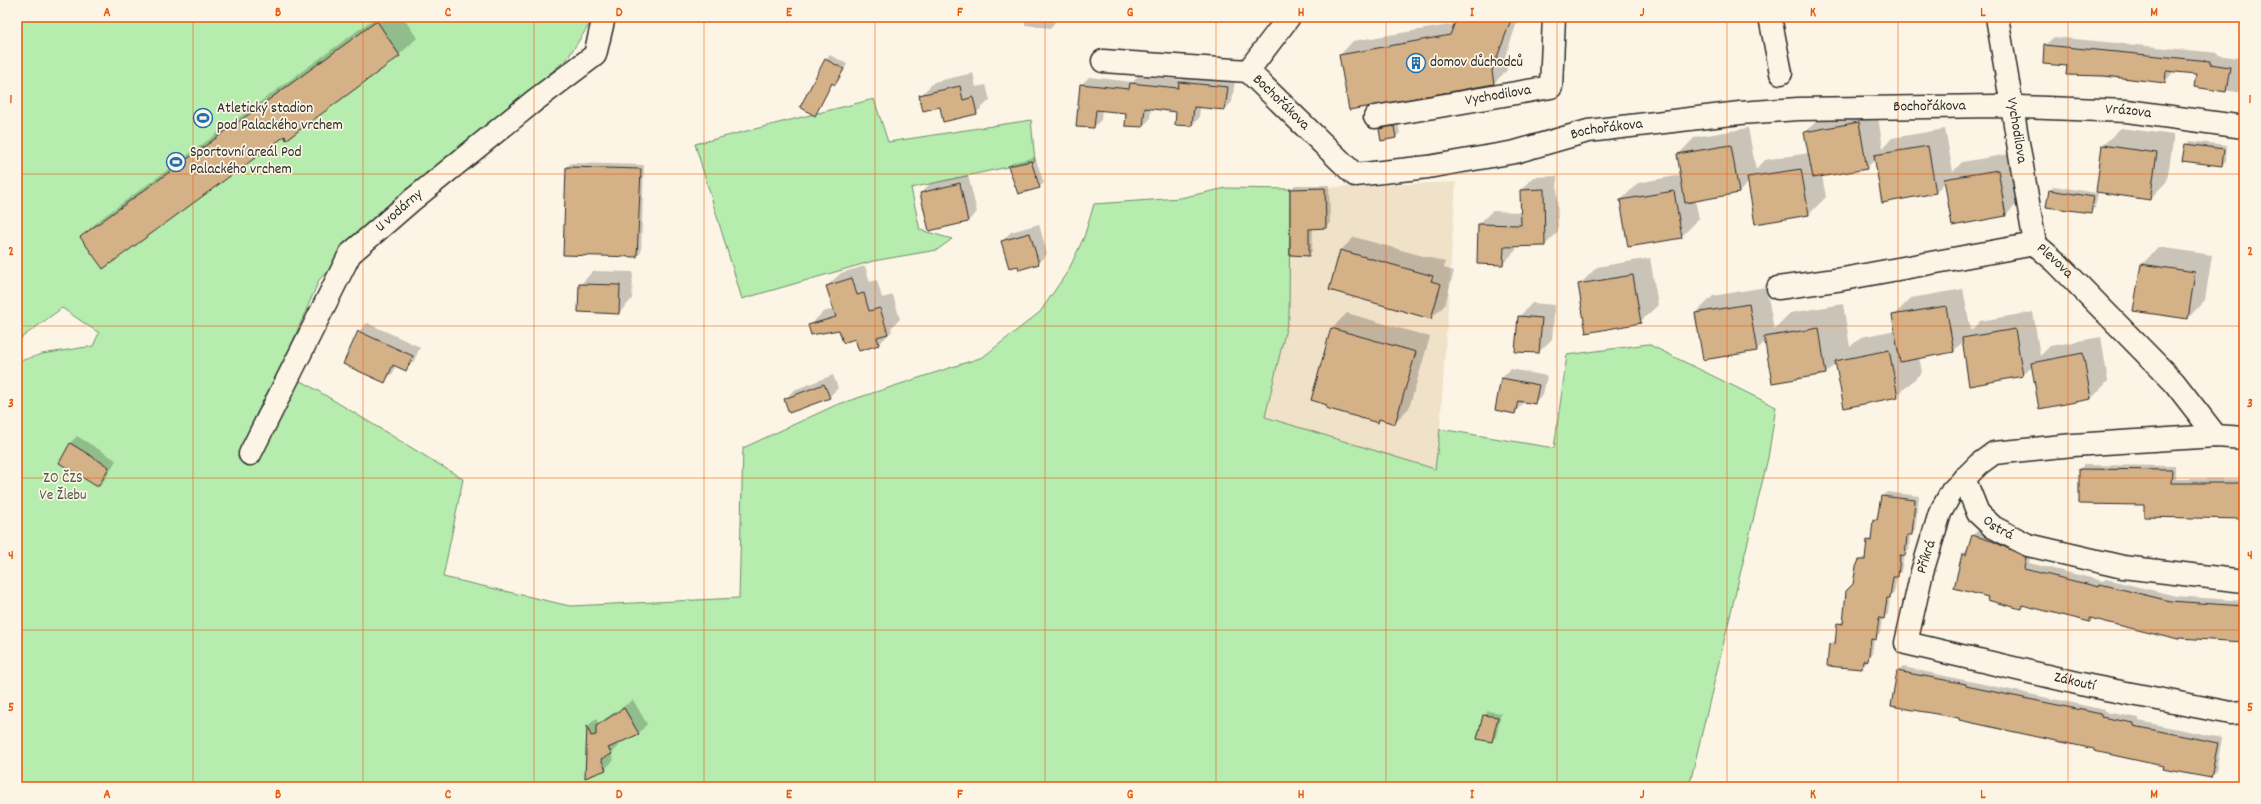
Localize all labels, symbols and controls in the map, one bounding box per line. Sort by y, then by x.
text: A [103,4,111,23]
text: B [275,4,281,23]
text: C [445,4,452,23]
text: D [616,4,623,23]
text: E [786,4,793,23]
text: F [957,4,963,23]
text: G [1127,4,1134,23]
text: H [1298,4,1305,23]
text: I [1470,4,1475,23]
text: J [1640,4,1645,23]
text: K [1810,4,1816,23]
text: L [1980,4,1986,23]
text: M [2150,4,2158,23]
building icon: domov důchodců [1405,52,1427,74]
place label: domov důchodců [1430,52,1523,74]
street label: Bochořákova [1247,70,1315,137]
street label: Vychodilova [1464,79,1534,112]
text: 1 [10,91,13,110]
text: 1 [2249,91,2252,110]
street label: Bochořákova [1893,95,1967,119]
street label: Vychodilova [2000,96,2032,166]
place label: Atletický stadion pod Palackého vrchem [217,98,343,137]
street label: Vrázova [2105,99,2154,125]
sports icon: Atletický stadion pod Palackého vrchem [192,107,214,129]
street label: Bochořákova [1568,113,1645,146]
place label: Sportovní areál Pod Palackého vrchem [190,142,302,181]
sports icon: Sportovní areál Pod Palackého vrchem [165,151,187,173]
street label: U vodárny [371,184,429,238]
street label: Plevova [2031,238,2079,285]
text: 2 [8,243,14,262]
text: 2 [2247,243,2253,262]
text: 3 [8,395,14,414]
text: 3 [2247,395,2253,414]
park label: ZO ČZS Ve Žlebu [39,468,87,507]
street label: Ostrá [1977,511,2018,547]
street label: Příkrá [1911,537,1943,577]
text: 4 [8,547,14,566]
text: 4 [2247,547,2253,566]
street label: Zákoutí [2052,667,2098,698]
text: 5 [8,699,14,718]
text: 5 [2247,699,2253,718]
text: A [103,786,111,804]
text: B [275,786,281,804]
text: C [445,786,452,804]
text: D [616,786,623,804]
text: E [786,786,793,804]
text: F [957,786,963,804]
text: G [1127,786,1134,804]
text: H [1298,786,1305,804]
text: I [1470,786,1475,804]
text: J [1640,786,1645,804]
text: K [1810,786,1816,804]
text: L [1980,786,1986,804]
text: M [2150,786,2158,804]

